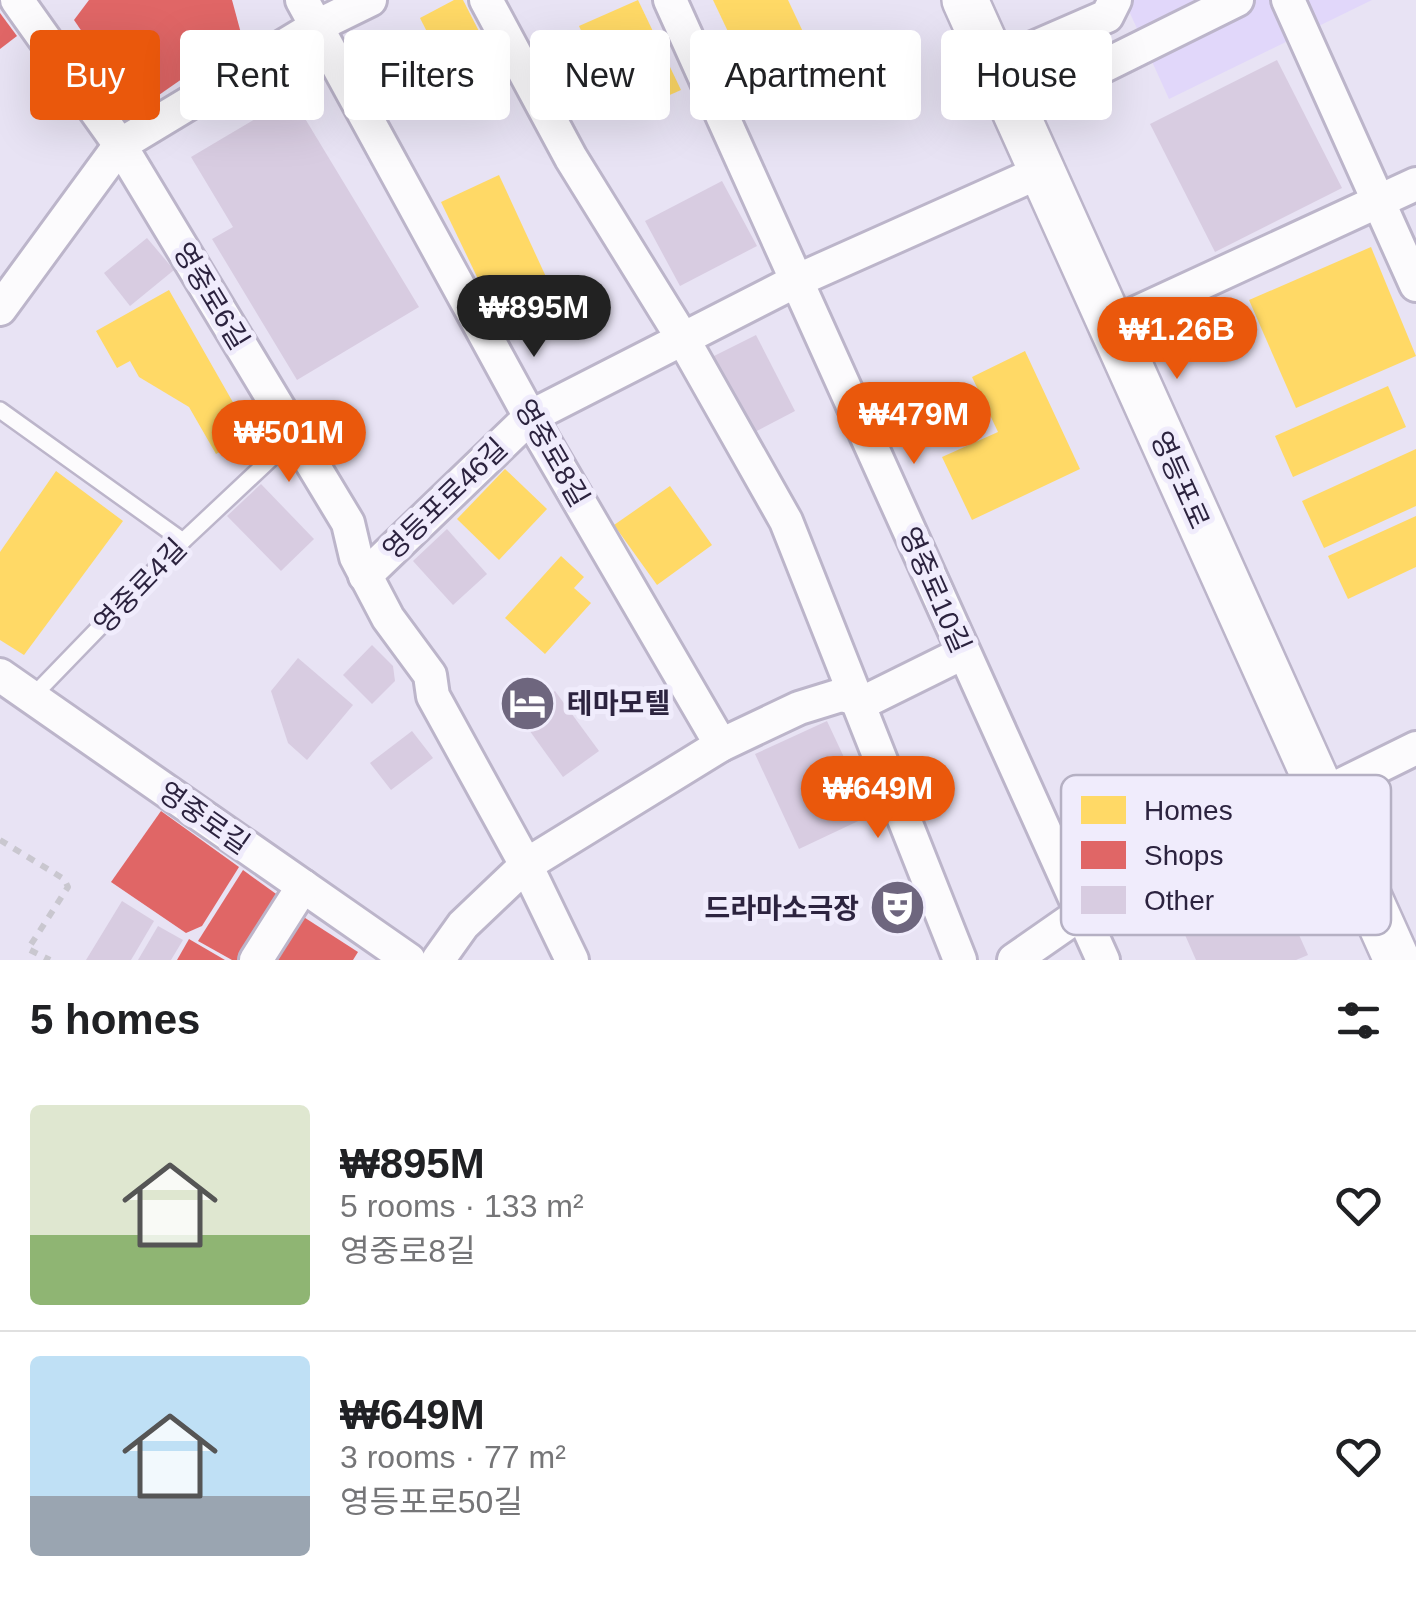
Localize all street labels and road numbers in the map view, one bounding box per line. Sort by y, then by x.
street label: 영중로6길 [167,237,255,355]
street label: 영중로8길 [509,394,595,512]
street label: 영등포로 [1145,427,1215,533]
street label: 영등포로46길 [377,432,513,566]
street label: 영중로10길 [894,522,976,658]
street label: 영중로4길 [88,533,192,639]
street label: 영중로길 [153,776,255,860]

